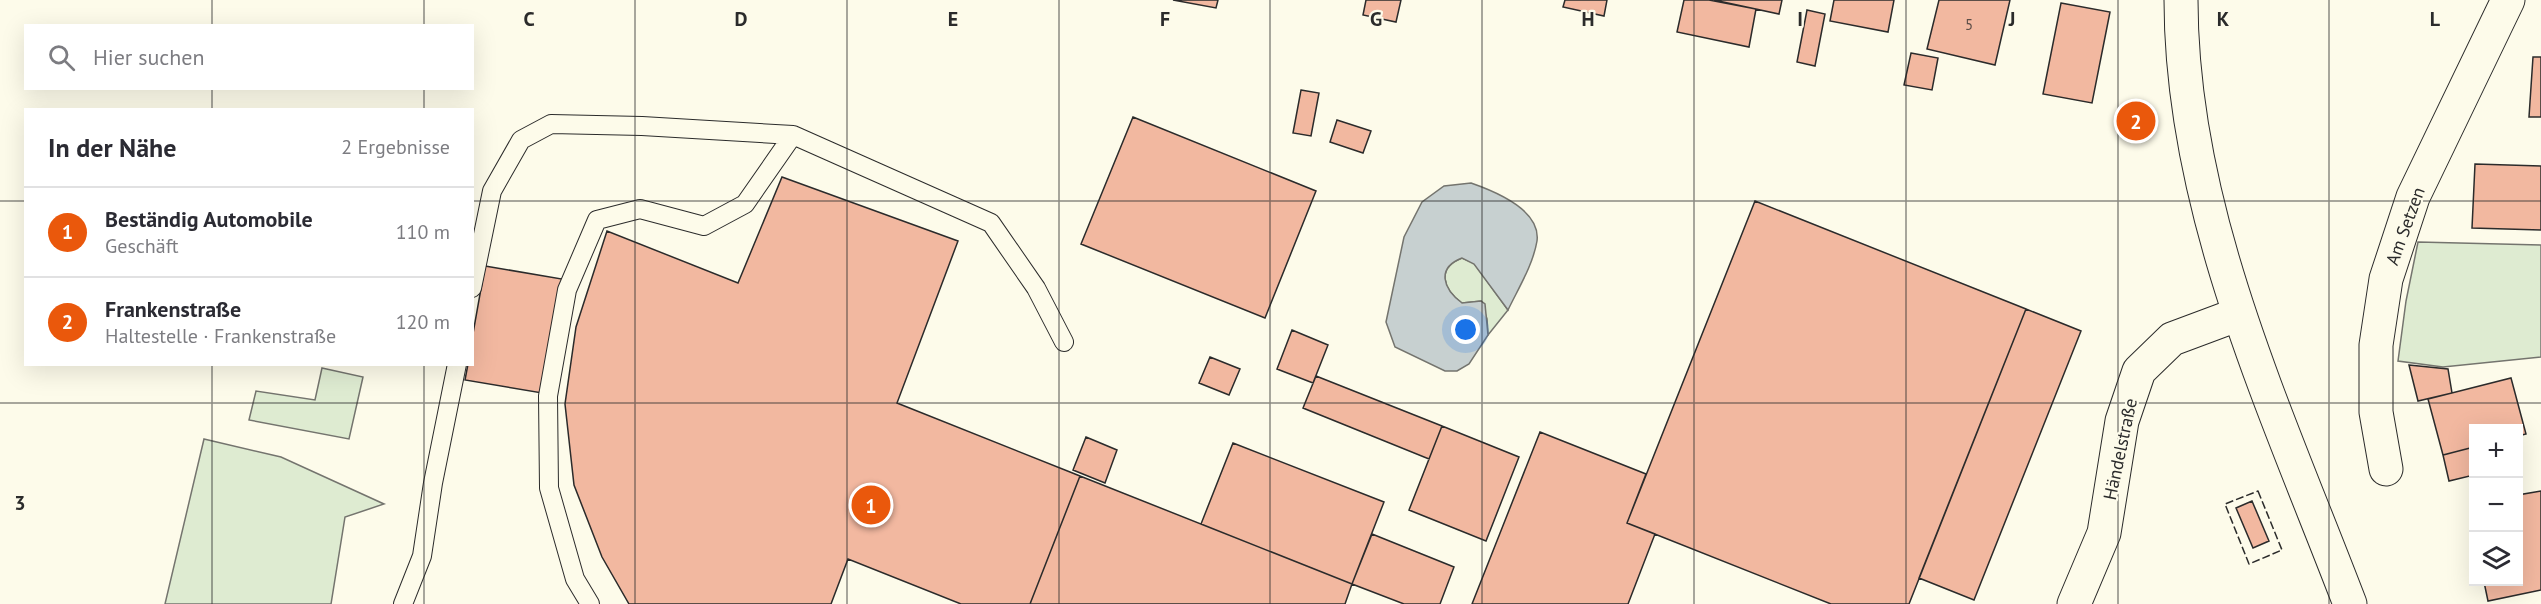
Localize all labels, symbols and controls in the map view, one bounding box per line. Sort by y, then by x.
text: C [523,6,535,32]
text: D [735,6,748,32]
text: E [948,6,958,32]
text: F [1160,6,1170,32]
text: G [1370,6,1382,32]
text: H [1581,6,1595,32]
text: I [1797,6,1803,32]
text: J [2008,6,2015,32]
text: K [2217,6,2230,32]
text: L [2430,6,2441,32]
house number: 5 [1965,15,1973,34]
search box [24,24,474,90]
icon: search [45,41,78,74]
text: Hier suchen [93,43,205,71]
pin: 2 [2116,98,2156,144]
text: In der Nähe [48,131,176,164]
text: 2 Ergebnisse [341,134,450,160]
street label: Am Setzen [2380,184,2430,268]
text: Beständig Automobile [105,205,313,233]
text: 1 [62,219,73,245]
text: 110 m [396,219,450,245]
text: Geschäft [105,233,179,259]
text: Frankenstraße [105,295,241,323]
text: 2 [62,309,73,335]
text: 120 m [396,309,450,335]
your location [1451,315,1480,344]
text: Haltestelle · Frankenstraße [105,323,336,349]
street label: Händelstraße [2098,396,2142,502]
map controls [2469,424,2523,586]
button: + [2469,424,2523,478]
button: − [2469,478,2523,532]
pin: 1 [852,482,890,528]
text: 3 [14,490,26,516]
button: layers [2469,532,2523,586]

